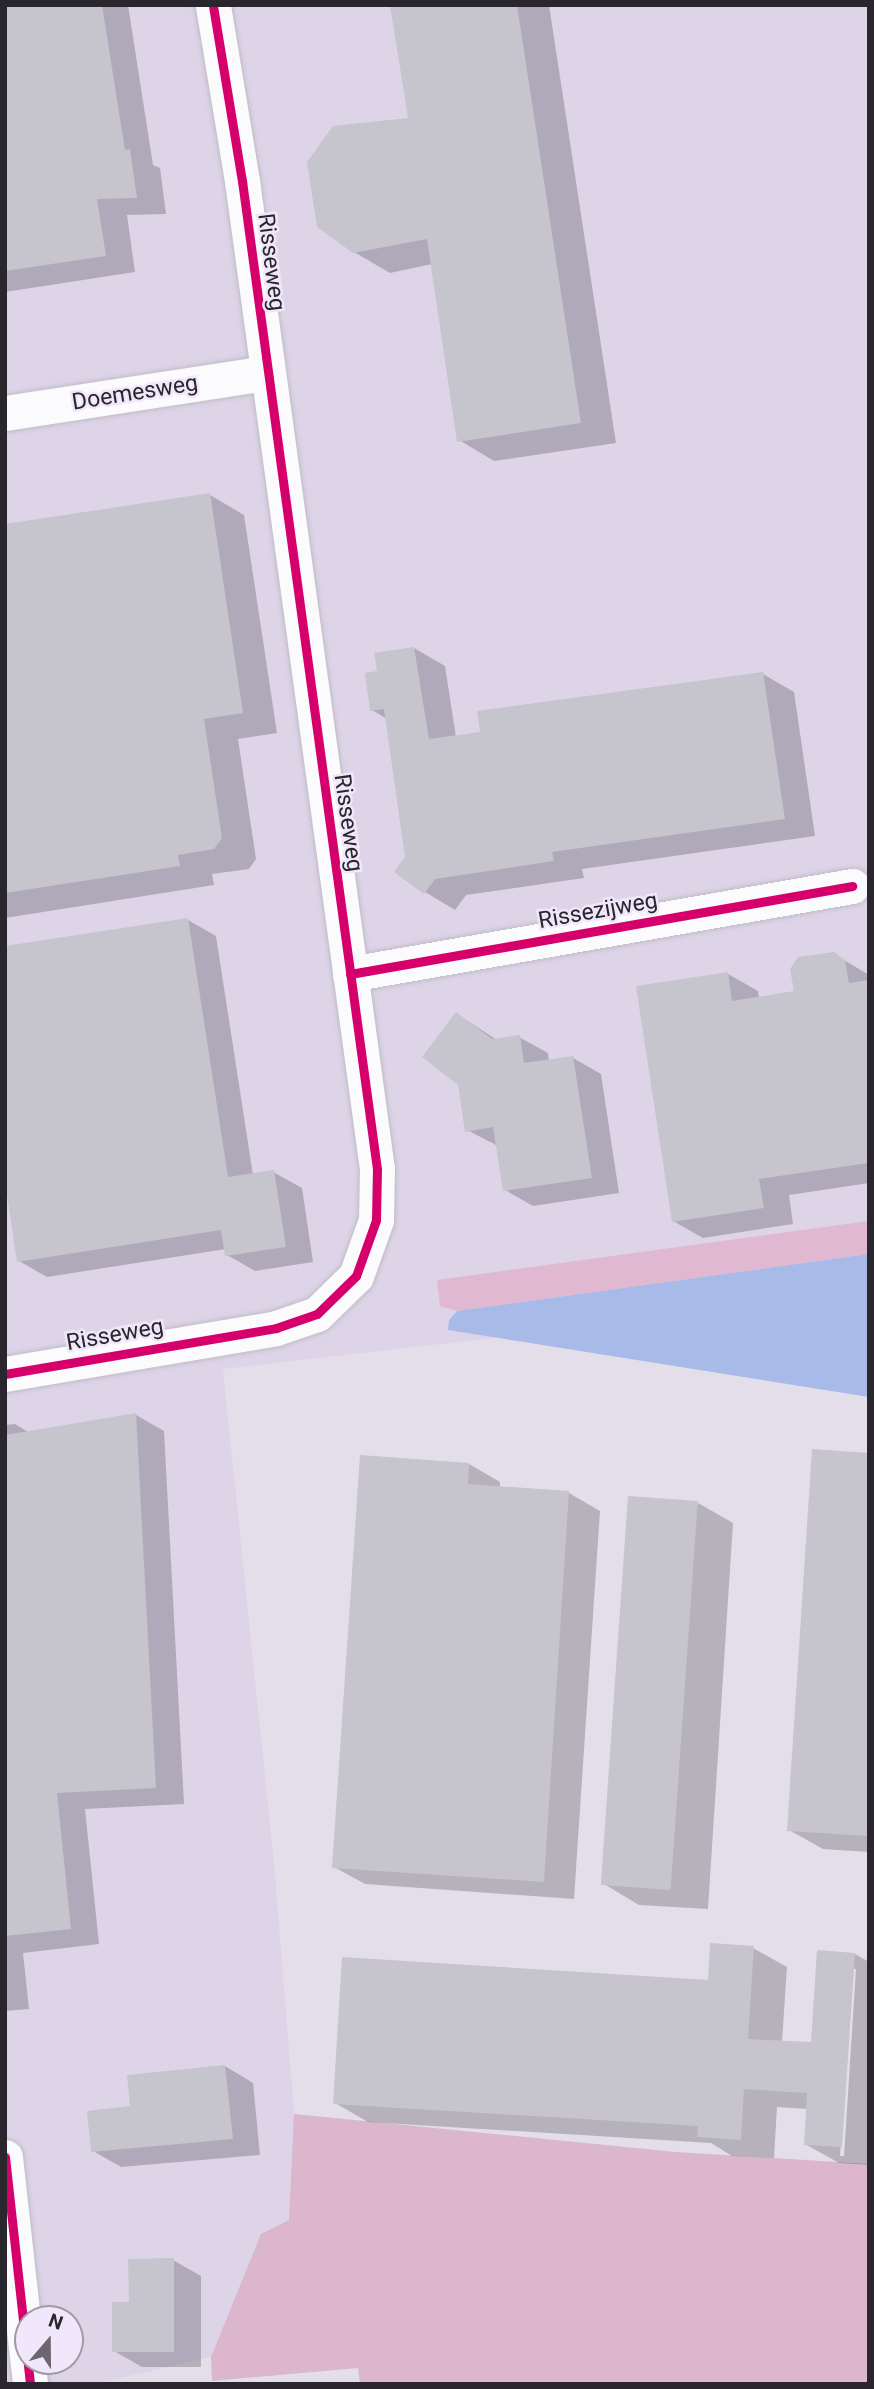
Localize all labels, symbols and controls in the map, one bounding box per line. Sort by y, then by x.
street label: Risseweg [251,212,291,312]
street label: Doemesweg [70,369,200,417]
street label: Risseweg [328,773,368,873]
street label: Rissezijweg [536,887,660,935]
street label: Risseweg [64,1313,166,1357]
north arrow [14,2305,84,2375]
text: N [45,2309,66,2335]

